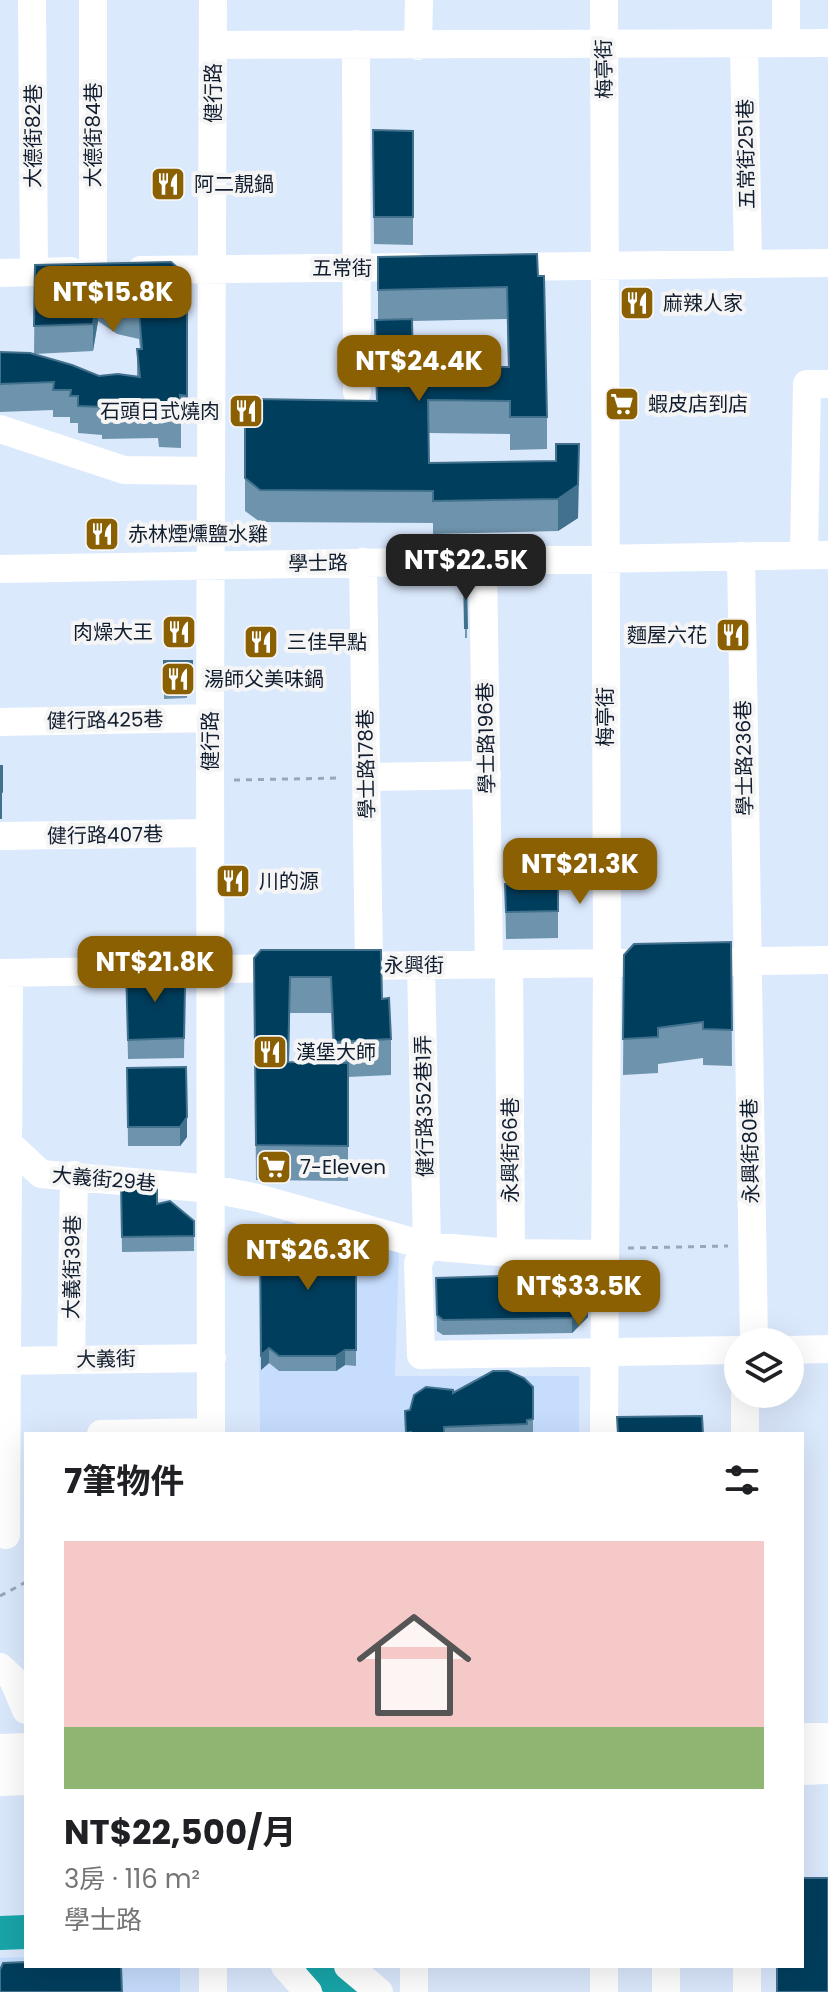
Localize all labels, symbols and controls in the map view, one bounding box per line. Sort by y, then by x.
street label: 梅亭街 [589,39,619,99]
street label: 健行路 [199,63,227,123]
street label: 大德街84巷 [79,82,107,188]
street label: 大德街82巷 [19,84,47,188]
street label: 五常街251巷 [731,99,761,209]
restaurant icon: 阿二靚鍋 [149,165,187,203]
place label: 阿二靚鍋 [194,170,274,198]
street label: 五常街 [312,254,372,282]
pin: NT$15.8K [30,266,196,334]
text: NT$15.8K [52,274,174,310]
restaurant icon: 麻辣人家 [618,284,656,322]
place label: 麻辣人家 [663,289,743,317]
pin: NT$24.4K [336,335,502,403]
text: NT$24.4K [355,343,483,379]
supermarket icon: 蝦皮店到店 [603,385,641,423]
place label: 蝦皮店到店 [648,390,748,418]
restaurant icon: 石頭日式燒肉 [227,392,265,430]
place label: 石頭日式燒肉 [100,397,220,425]
restaurant icon: 赤林煙燻鹽水雞 [83,515,121,553]
place label: 赤林煙燻鹽水雞 [128,520,268,548]
pin: NT$22.5K [383,534,549,602]
text: NT$22.5K [404,542,528,578]
street label: 學士路 [288,548,348,578]
restaurant icon: 肉燥大王 [160,613,198,651]
restaurant icon: 麵屋六花 [714,616,752,654]
place label: 肉燥大王 [73,618,153,646]
place label: 麵屋六花 [627,621,707,649]
restaurant icon: 三佳早點 [242,623,280,661]
place label: 三佳早點 [287,628,367,656]
restaurant icon: 湯師父美味鍋 [159,660,197,698]
place label: 湯師父美味鍋 [204,665,324,693]
street label: 學士路196巷 [471,682,501,794]
street label: 梅亭街 [591,687,619,747]
street label: 學士路236巷 [729,700,759,816]
street label: 健行路425巷 [46,705,164,735]
street label: 學士路178巷 [351,709,381,819]
street label: 健行路 [196,711,224,771]
street label: 健行路407巷 [47,820,163,850]
pin: NT$21.3K [497,838,663,906]
text: NT$21.3K [521,846,639,882]
restaurant icon: 川的源 [214,862,252,900]
place label: 川的源 [259,867,319,895]
pin: NT$21.8K [72,936,238,1004]
text: NT$21.8K [96,944,214,980]
street label: 永興街 [384,951,444,979]
restaurant icon: 漢堡大師 [251,1033,289,1071]
street label: 健行路352巷1弄 [409,1035,439,1177]
place label: 漢堡大師 [296,1038,376,1066]
street label: 永興街66巷 [496,1097,524,1203]
street label: 永興街80巷 [735,1098,765,1204]
supermarket icon: 7-Eleven [255,1148,293,1186]
place label: 7-Eleven [300,1153,386,1181]
street label: 大義街29巷 [51,1161,157,1197]
street label: 大義街39巷 [57,1215,87,1319]
pin: NT$26.3K [225,1224,391,1292]
text: NT$26.3K [246,1232,370,1268]
pin: NT$33.5K [496,1260,662,1328]
text: NT$33.5K [516,1268,642,1304]
map controls [724,1328,804,1408]
button: layers [724,1328,804,1408]
street label: 大義街 [76,1344,136,1374]
text: 7筆物件 [64,1457,184,1505]
icon: filters [720,1458,764,1502]
icon: home [342,1593,486,1737]
text: NT$22,500/月 [64,1808,296,1856]
text: 3房 · 116 m² [64,1861,200,1897]
text: 學士路 [64,1902,142,1938]

